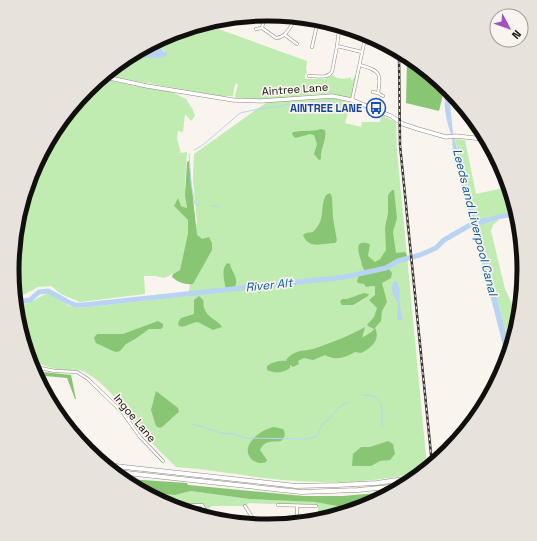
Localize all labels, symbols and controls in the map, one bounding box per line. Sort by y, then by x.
north arrow [489,8,529,48]
text: N [509,27,524,42]
street label: Aintree Lane [261,80,329,98]
bus stop icon: AINTREE LANE [365,97,387,119]
place label: AINTREE LANE [290,101,362,115]
water label: Leeds and Liverpool Canal [449,147,501,299]
water label: River Alt [245,274,295,295]
street label: Ingoe Lane [111,391,159,445]

